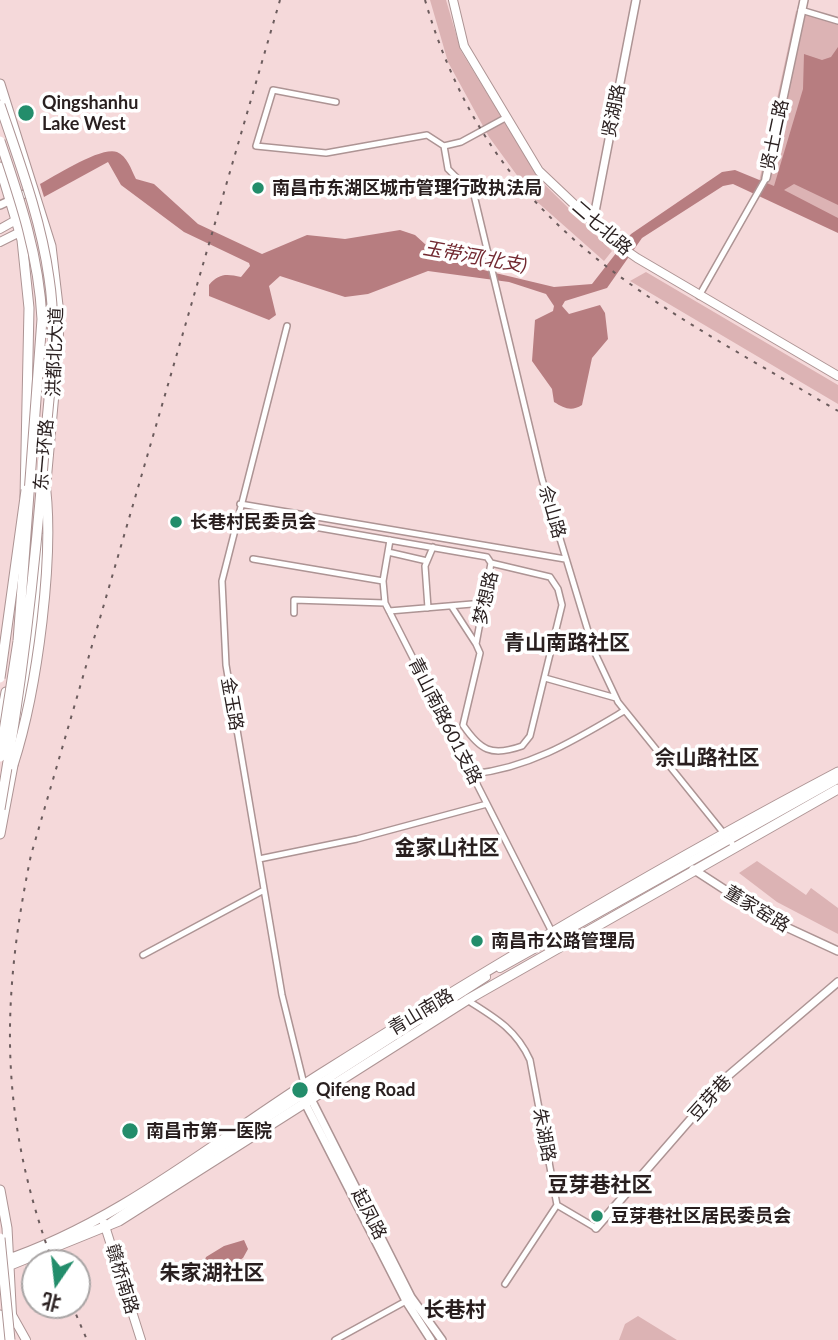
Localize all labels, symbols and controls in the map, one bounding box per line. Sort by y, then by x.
street label: 贤湖路 [598,82,630,140]
place label: Qingshanhu Lake West [42,92,138,134]
street label: 贤士二路 [757,98,793,172]
marker: Qingshanhu Lake West [16,103,36,123]
place label: 南昌市东湖区城市管理行政执法局 [272,177,542,199]
marker: 南昌市东湖区城市管理行政执法局 [250,180,266,196]
street label: 二七北路 [568,196,636,260]
water label: 玉带河(北支) [421,237,529,277]
street label: 洪都北大道 [43,307,67,397]
street label: 东一环路 [30,418,58,492]
street label: 佘山路 [534,483,570,541]
place label: 长巷村民委员会 [190,511,316,533]
marker: 长巷村民委员会 [168,514,184,530]
street label: 梦想路 [469,569,503,627]
district label: 青山南路社区 [504,630,630,656]
street label: 青山南路601支路 [404,654,486,788]
street label: 金玉路 [217,676,247,732]
district label: 佘山路社区 [655,745,759,771]
district label: 金家山社区 [395,835,499,861]
street label: 董家窑路 [721,881,793,937]
place label: 南昌市公路管理局 [491,930,635,952]
marker: 南昌市公路管理局 [469,933,485,949]
street label: 青山南路 [385,984,457,1040]
street label: 豆芽巷 [684,1071,736,1125]
place label: Qifeng Road [316,1079,415,1101]
marker: Qifeng Road [290,1080,310,1100]
street label: 朱湖路 [528,1106,560,1164]
place label: 南昌市第一医院 [146,1120,272,1142]
marker: 南昌市第一医院 [120,1121,140,1141]
district label: 豆芽巷社区 [548,1172,652,1198]
street label: 起凤路 [347,1185,391,1243]
place label: 豆芽巷社区居民委员会 [611,1205,791,1227]
marker: 豆芽巷社区居民委员会 [589,1208,605,1224]
street label: 赣桥南路 [101,1241,143,1317]
north arrow [21,1249,91,1319]
district label: 朱家湖社区 [160,1260,264,1286]
text: 北 [39,1289,63,1316]
district label: 长巷村 [424,1297,486,1323]

